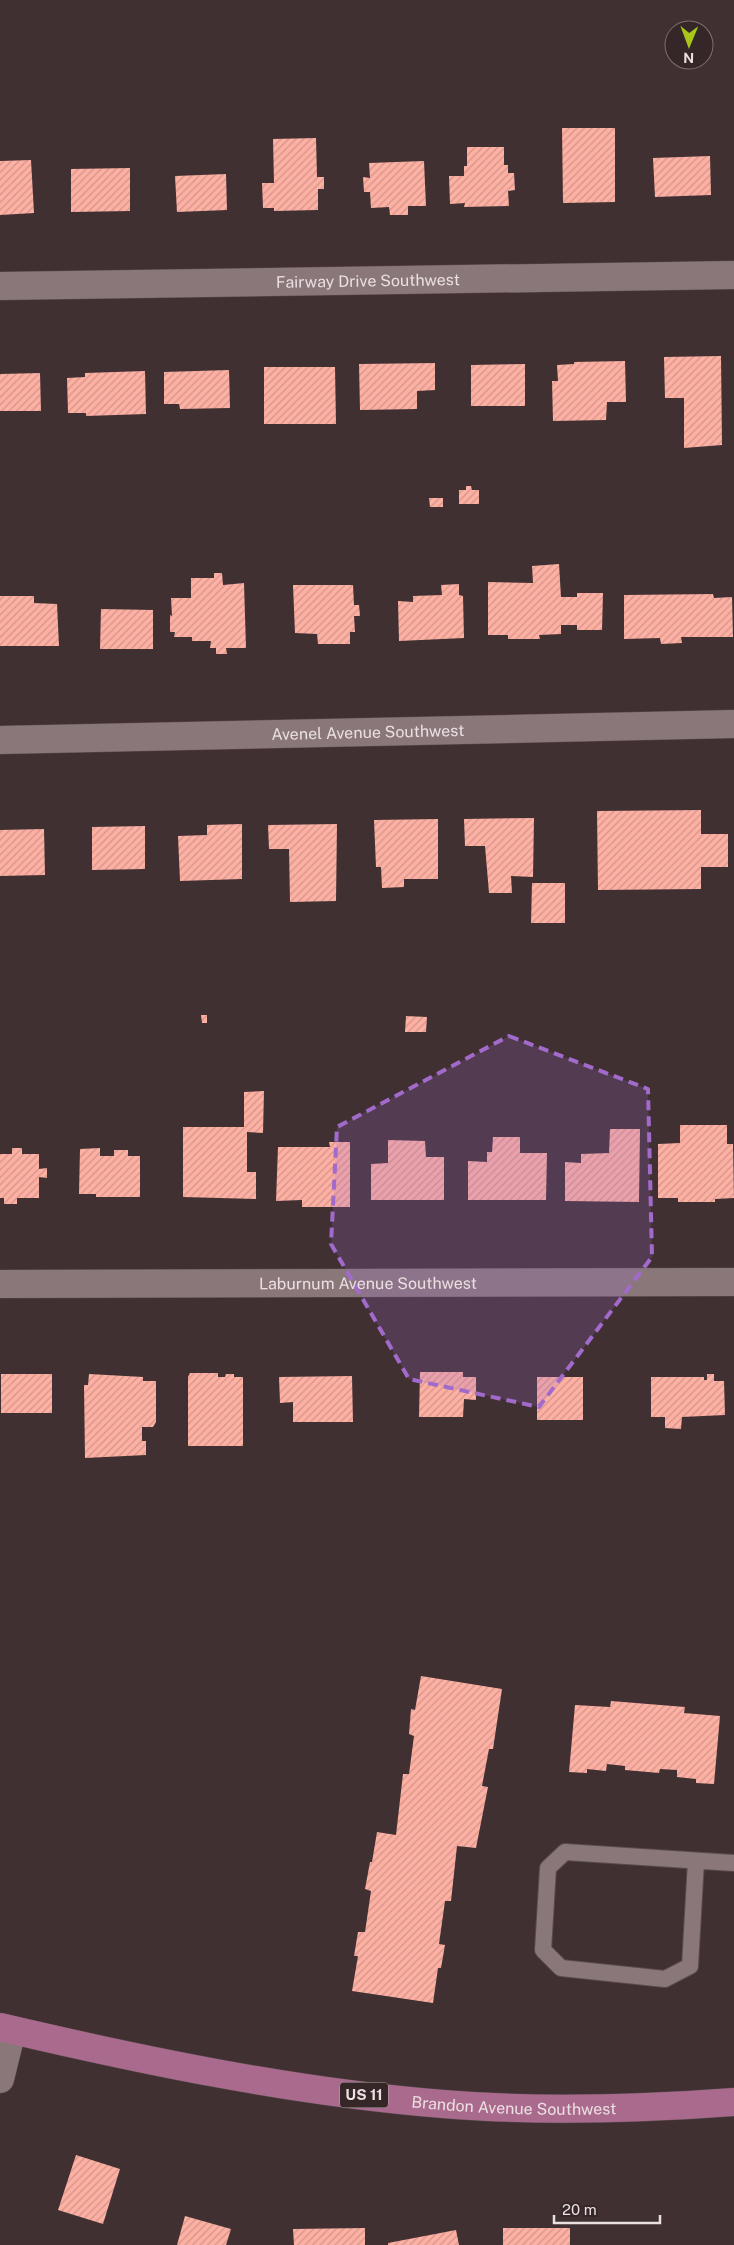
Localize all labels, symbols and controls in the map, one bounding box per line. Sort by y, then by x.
north arrow [664,20,714,70]
text: N [683,50,694,66]
street label: Fairway Drive Southwest [276,270,460,292]
street label: Avenel Avenue Southwest [271,721,465,744]
street label: Laburnum Avenue Southwest [259,1274,477,1293]
road number: US 11 [340,2082,388,2108]
street label: Brandon Avenue Southwest [411,2092,617,2119]
scale bar [554,2192,660,2224]
text: 20 m [562,2201,597,2218]

